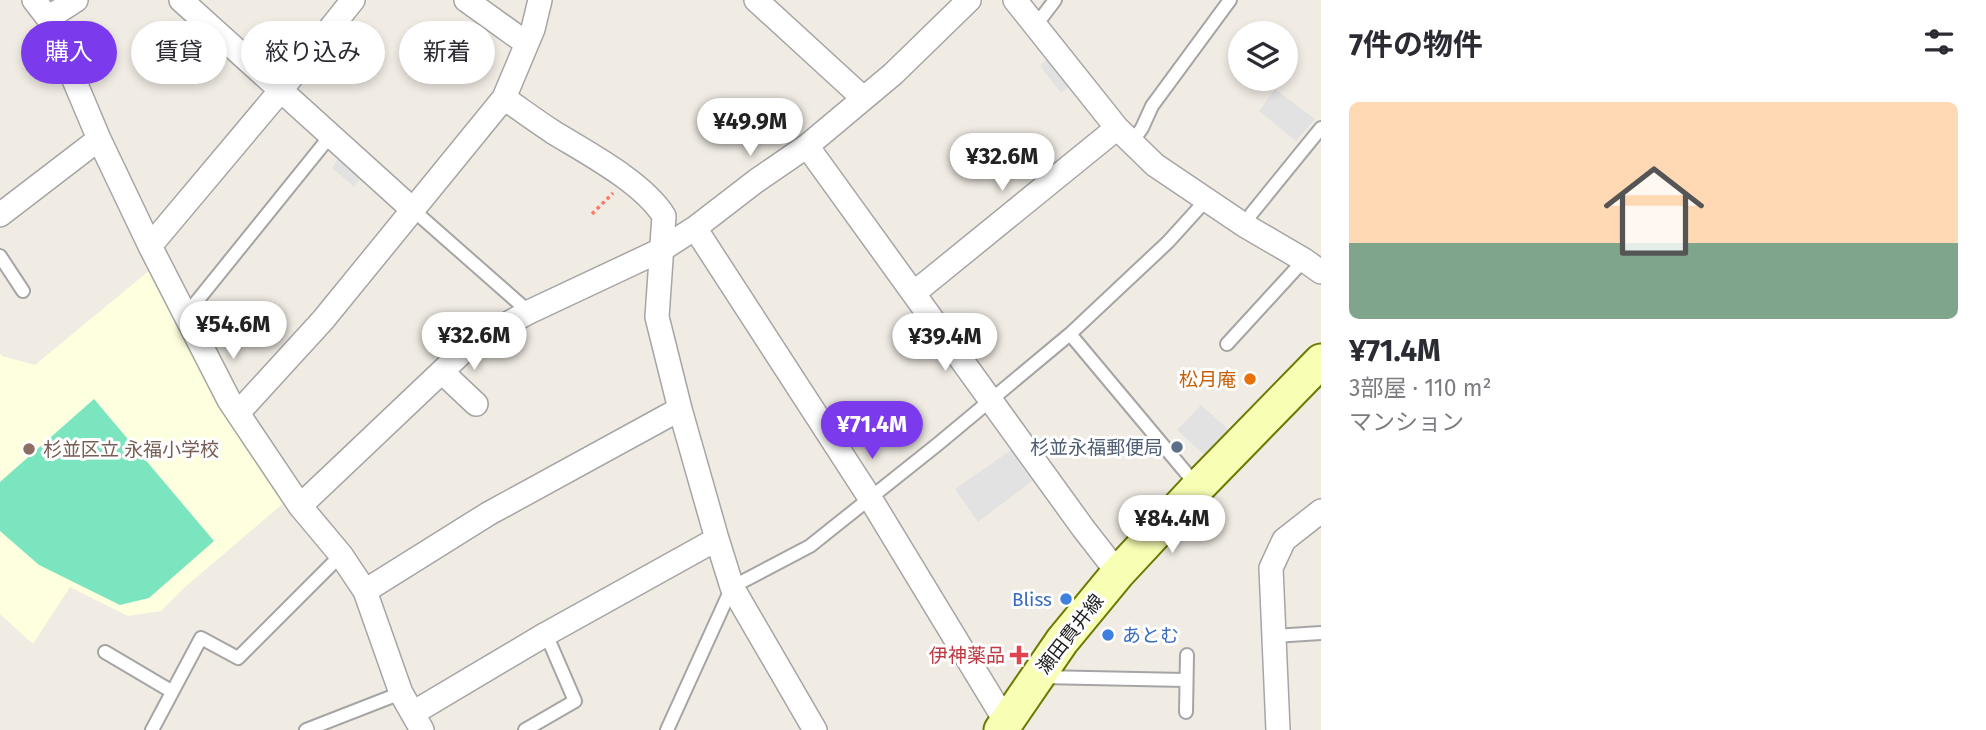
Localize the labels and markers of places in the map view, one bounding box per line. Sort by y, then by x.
pin: ¥49.9M [693,99,807,158]
pin: ¥32.6M [945,134,1059,193]
pin: ¥54.6M [176,302,290,361]
pin: ¥32.6M [417,312,531,372]
pin: ¥39.4M [888,314,1002,373]
place label: 松月庵 [1179,368,1236,391]
marker: 松月庵 [1242,371,1258,387]
pin: ¥71.4M [815,402,929,461]
place label: 杉並永福郵便局 [1030,436,1163,459]
place label: 杉並区立 永福小学校 [43,438,219,461]
marker: 杉並永福郵便局 [1169,439,1185,455]
marker: 杉並区立 永福小学校 [21,441,37,457]
pin: ¥84.4M [1115,496,1229,555]
place label: Bliss [1012,588,1052,611]
marker: Bliss [1058,591,1074,607]
place label: あとむ [1122,624,1179,647]
marker: あとむ [1100,627,1116,643]
place label: 伊神薬品 [929,644,1005,667]
marker: 伊神薬品 [1011,647,1027,663]

